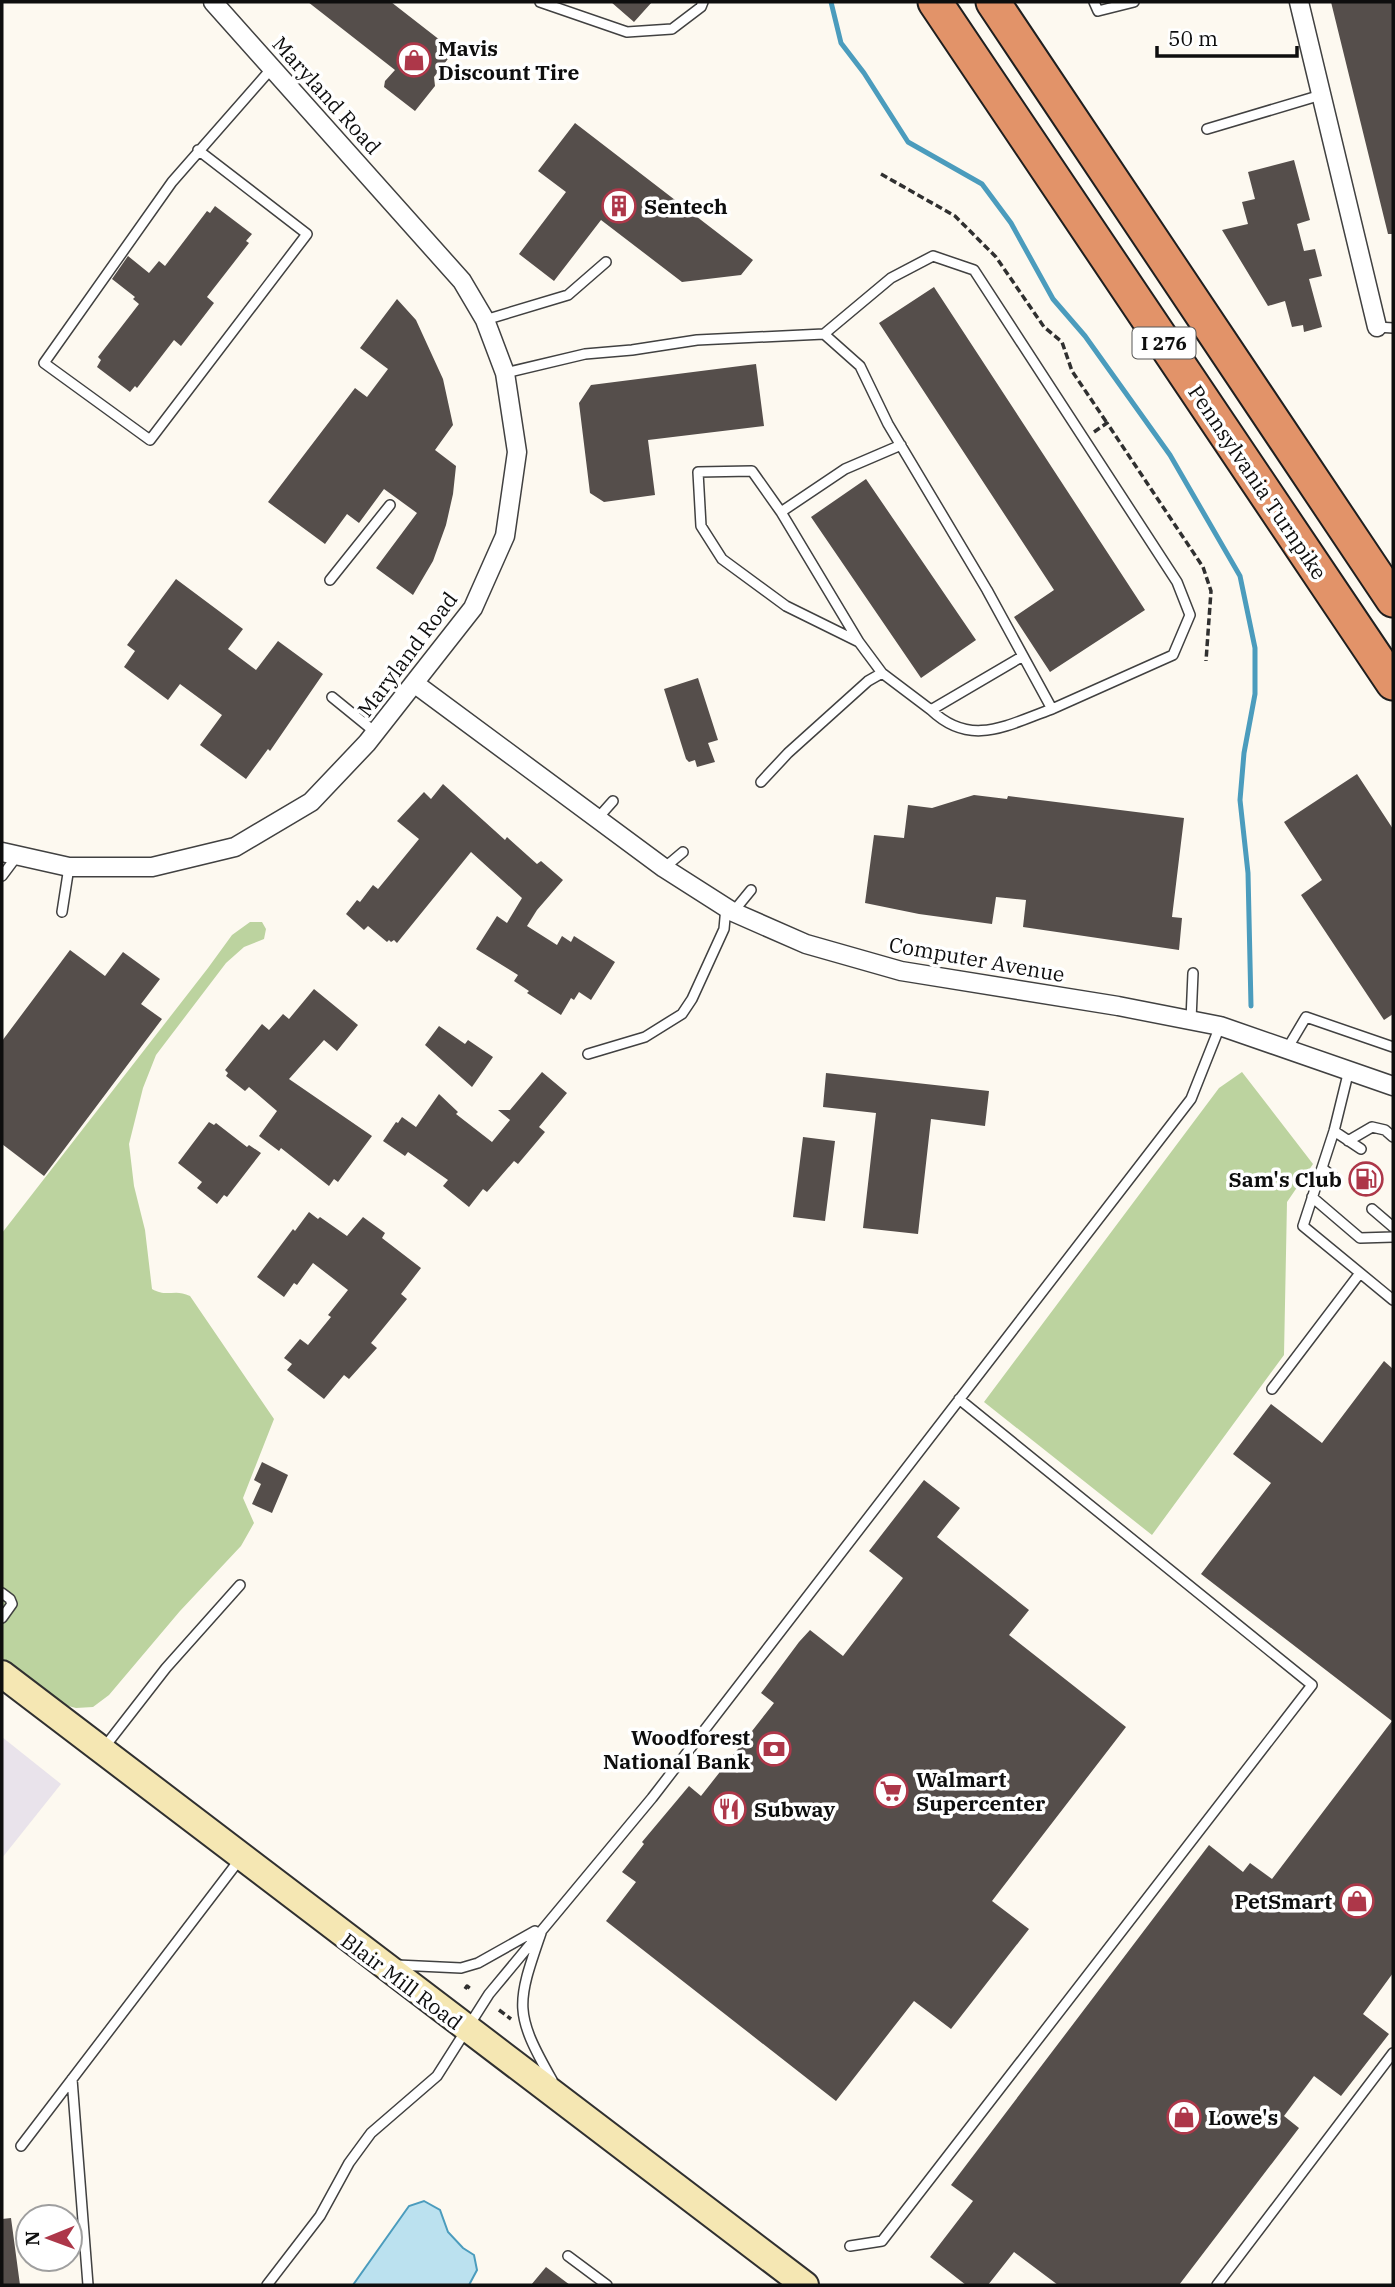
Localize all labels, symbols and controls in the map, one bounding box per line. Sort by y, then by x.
scale bar [1157,14,1297,58]
text: 50 m [1168,24,1218,52]
street label: Maryland Road [266,30,388,160]
place label: Mavis Discount Tire [438,34,579,86]
shop icon: Mavis Discount Tire [395,41,433,79]
building icon: Sentech [600,187,638,225]
place label: Sentech [644,192,728,220]
road number: I 276 [1132,328,1196,358]
street label: Pennsylvania Turnpike [1182,379,1334,585]
street label: Maryland Road [351,586,463,722]
street label: Computer Avenue [887,930,1067,988]
fuel station icon: Sam's Club [1347,1160,1385,1198]
place label: Sam's Club [1229,1165,1342,1193]
place label: Woodforest National Bank [603,1723,750,1775]
bank icon: Woodforest National Bank [755,1730,793,1768]
place label: Walmart Supercenter [916,1765,1046,1817]
supermarket icon: Walmart Supercenter [872,1772,910,1810]
restaurant icon: Subway [710,1790,748,1828]
place label: Subway [754,1795,835,1823]
shop icon: PetSmart [1338,1882,1376,1920]
place label: PetSmart [1234,1887,1332,1915]
street label: Blair Mill Road [336,1926,469,2036]
shop icon: Lowe's [1165,2098,1203,2136]
place label: Lowe's [1208,2103,1278,2131]
north arrow [14,2203,84,2273]
text: N [20,2231,44,2246]

